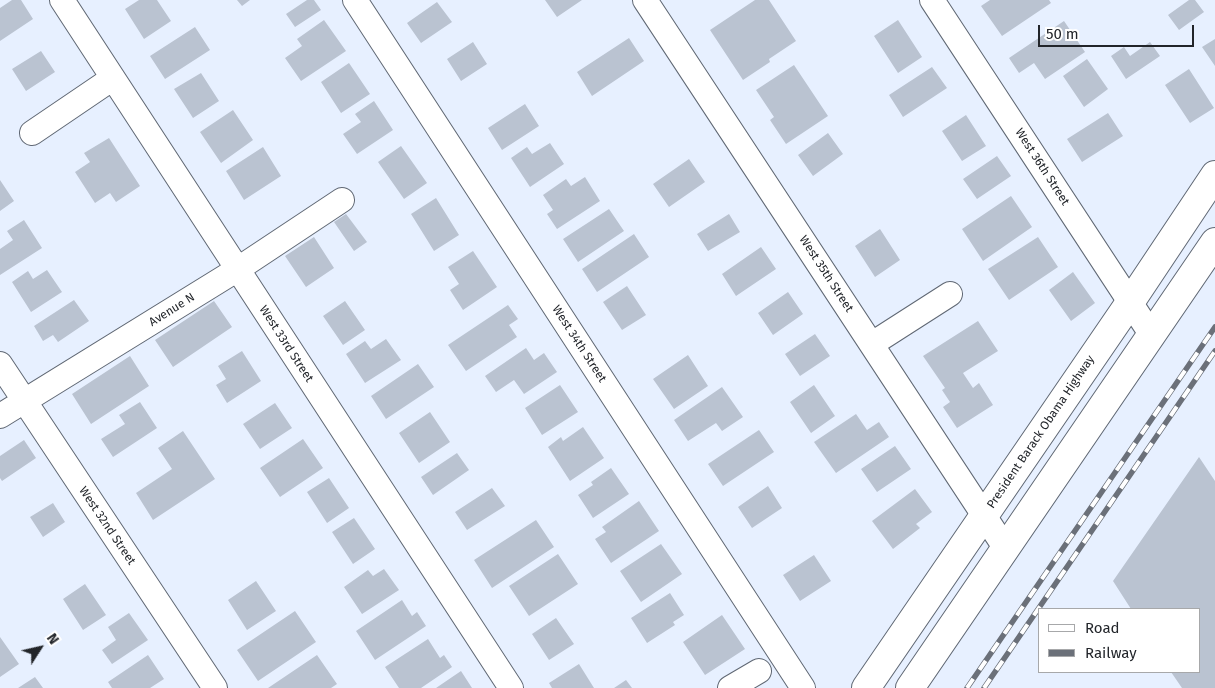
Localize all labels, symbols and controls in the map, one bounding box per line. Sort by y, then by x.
scale bar [1040,15,1196,47]
text: 50 m [1046,25,1079,43]
street label: West 36th Street [1012,126,1072,208]
street label: West 35th Street [796,233,856,315]
street label: Avenue N [146,290,198,330]
street label: West 33rd Street [256,303,316,385]
street label: West 34th Street [549,303,609,385]
street label: President Barack Obama Highway [984,353,1098,511]
street label: West 32nd Street [76,484,138,568]
legend [1038,608,1200,673]
text: Road [1085,619,1120,637]
north arrow [15,623,65,673]
text: N [43,630,62,648]
text: Railway [1085,644,1137,662]

